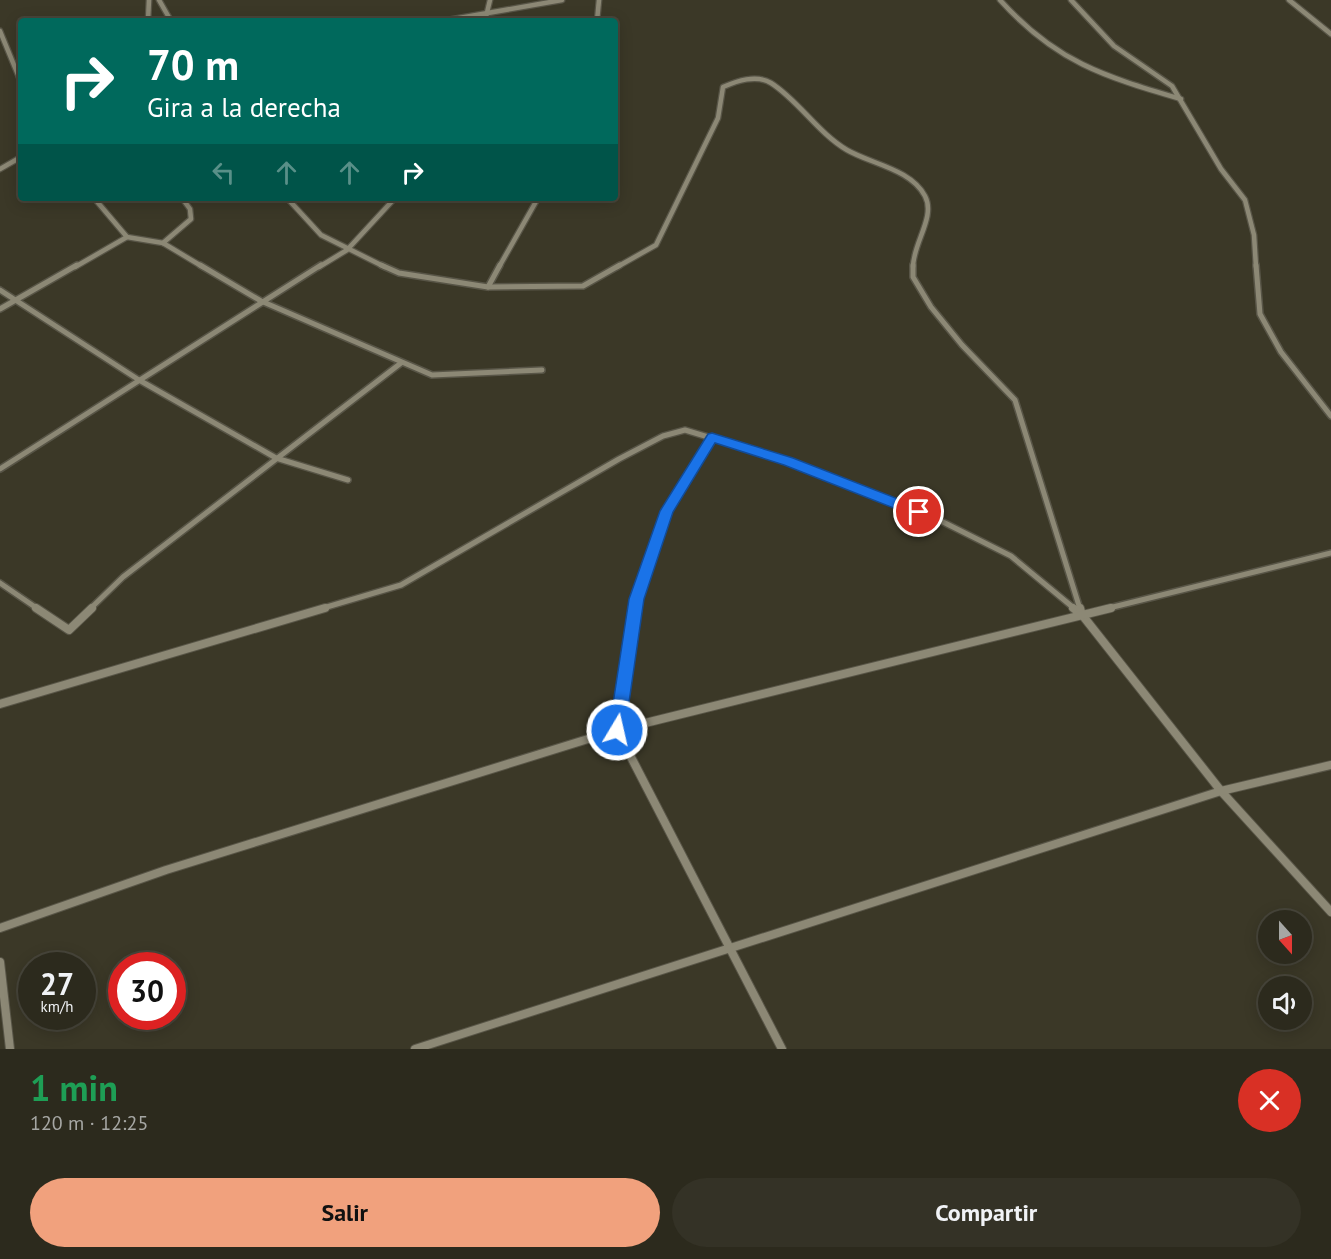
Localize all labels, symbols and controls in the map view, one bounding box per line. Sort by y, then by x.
text: 70 m [147,37,239,92]
icon: right [48,42,126,120]
text: Gira a la derecha [147,90,341,124]
icon: left [207,156,240,189]
icon: ahead [270,156,303,189]
icon: ahead [333,156,366,189]
icon: right [396,156,429,189]
pin [893,486,944,537]
icon: arrive [902,495,935,528]
position arrow [585,698,649,762]
north arrow [1258,910,1312,964]
map controls [1258,910,1312,1030]
speed limit sign: 30 [108,952,186,1030]
text: 27 [40,964,74,1003]
button: sound [1258,976,1312,1030]
text: km/h [41,997,73,1016]
text: 1 min [30,1064,118,1111]
button: close [1238,1069,1301,1132]
text: 120 m · 12:25 [30,1110,148,1136]
button: Salir [30,1178,660,1247]
button: Compartir [672,1178,1301,1247]

